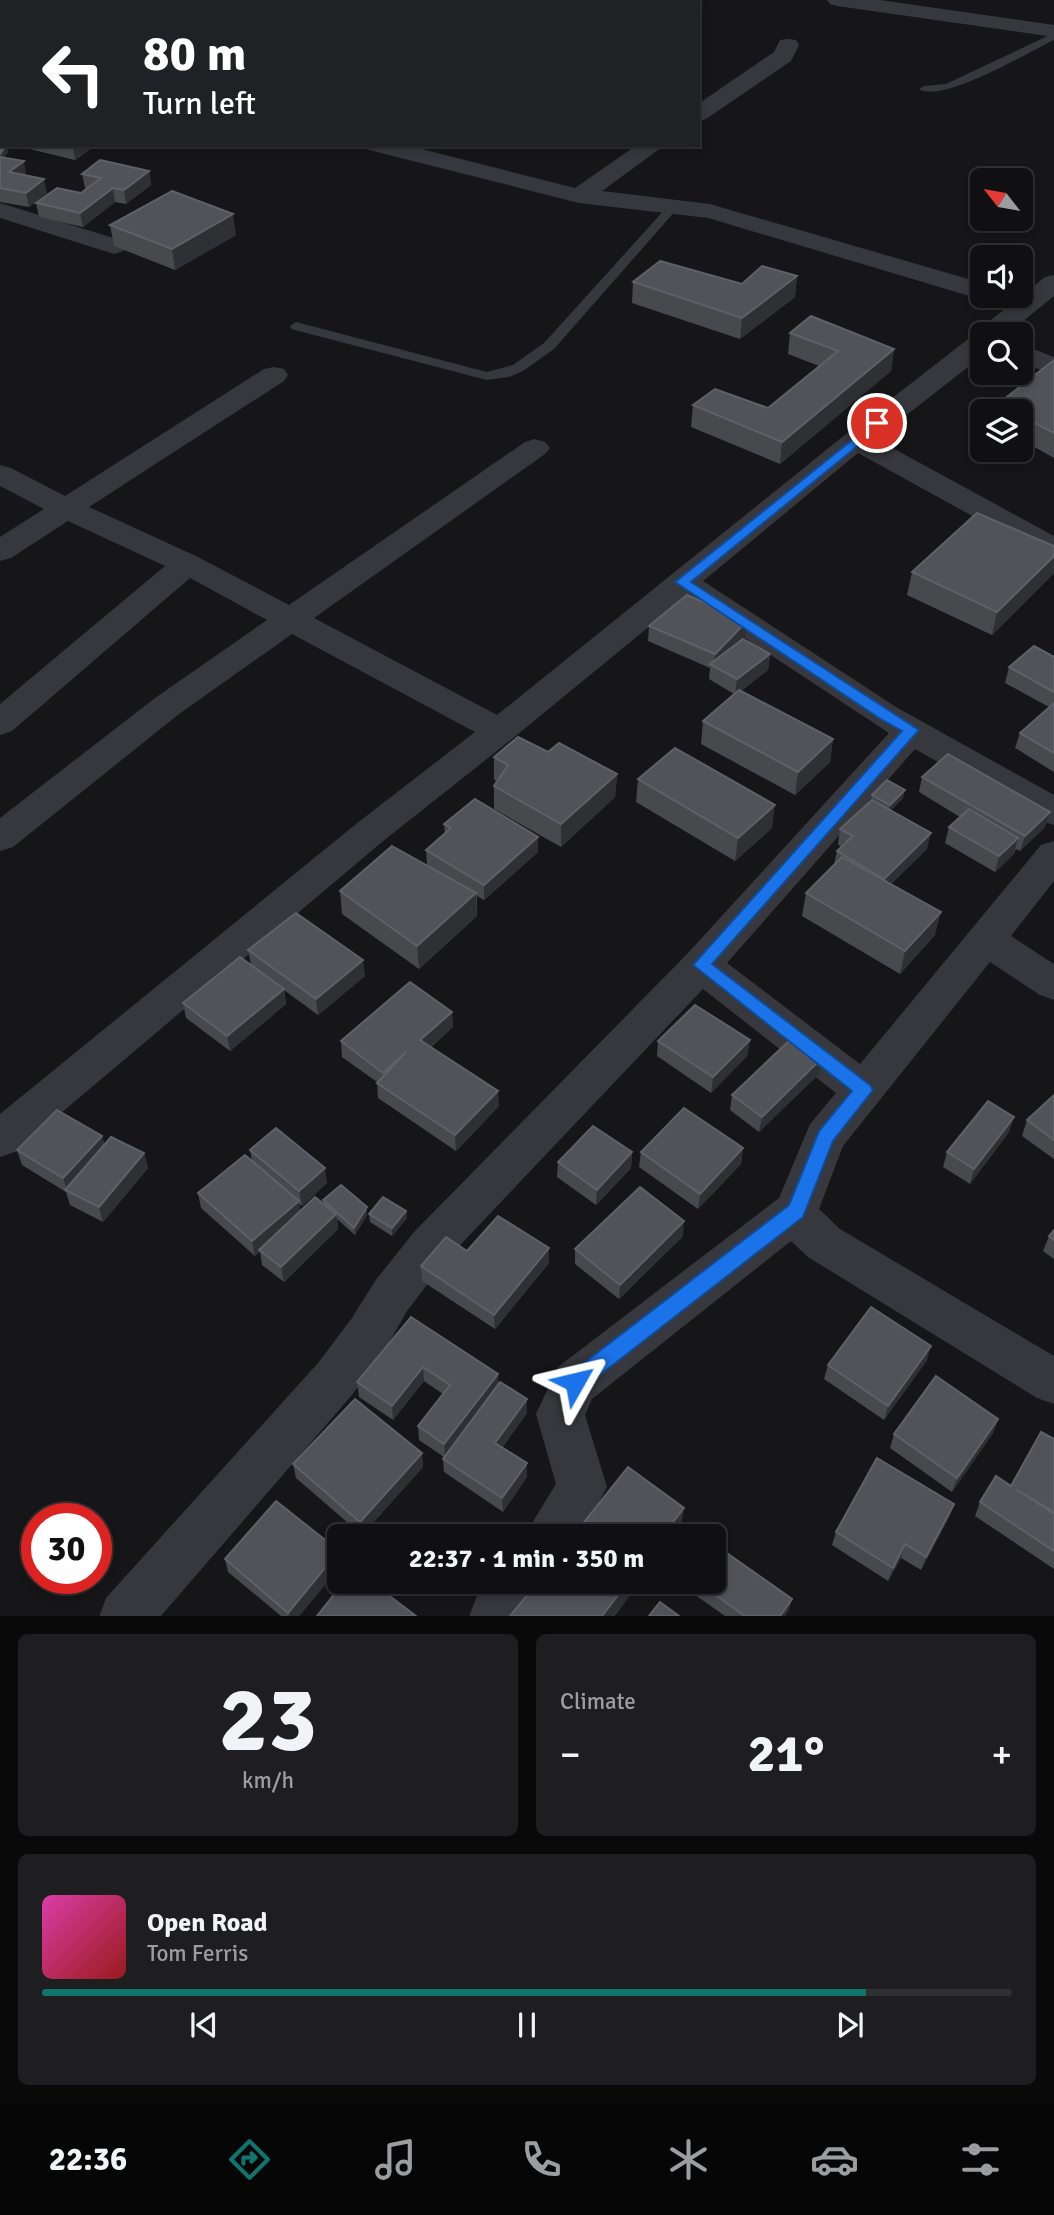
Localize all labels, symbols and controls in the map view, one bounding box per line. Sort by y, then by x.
text: 80 m [143,24,246,84]
icon: left [28,28,119,119]
text: Turn left [143,84,256,123]
north arrow [970,168,1032,231]
map controls [970,168,1033,462]
button: sound [970,245,1033,308]
button: search [970,322,1033,385]
pin [847,393,907,453]
button: layers [970,399,1033,462]
icon: arrive [858,404,896,442]
position arrow [538,1345,612,1419]
speed limit sign: 30 [21,1503,112,1594]
text: 22:37 · 1 min · 350 m [409,1543,644,1575]
text: 23 [219,1664,317,1777]
text: Climate [560,1687,636,1716]
text: 21° [748,1722,824,1786]
text: − [560,1731,581,1778]
text: + [991,1731,1012,1778]
text: km/h [242,1766,294,1795]
text: Open Road [147,1907,268,1939]
text: Tom Ferris [147,1939,248,1968]
icon: previous [185,2006,223,2044]
icon: pause [508,2006,546,2044]
icon: next [831,2006,869,2044]
icon: directions [225,2135,274,2184]
icon: music [371,2135,420,2184]
icon: phone [517,2135,566,2184]
icon: climate [664,2135,713,2184]
icon: car [810,2135,859,2184]
icon: filters [956,2135,1005,2184]
text: 22:36 [49,2140,127,2179]

